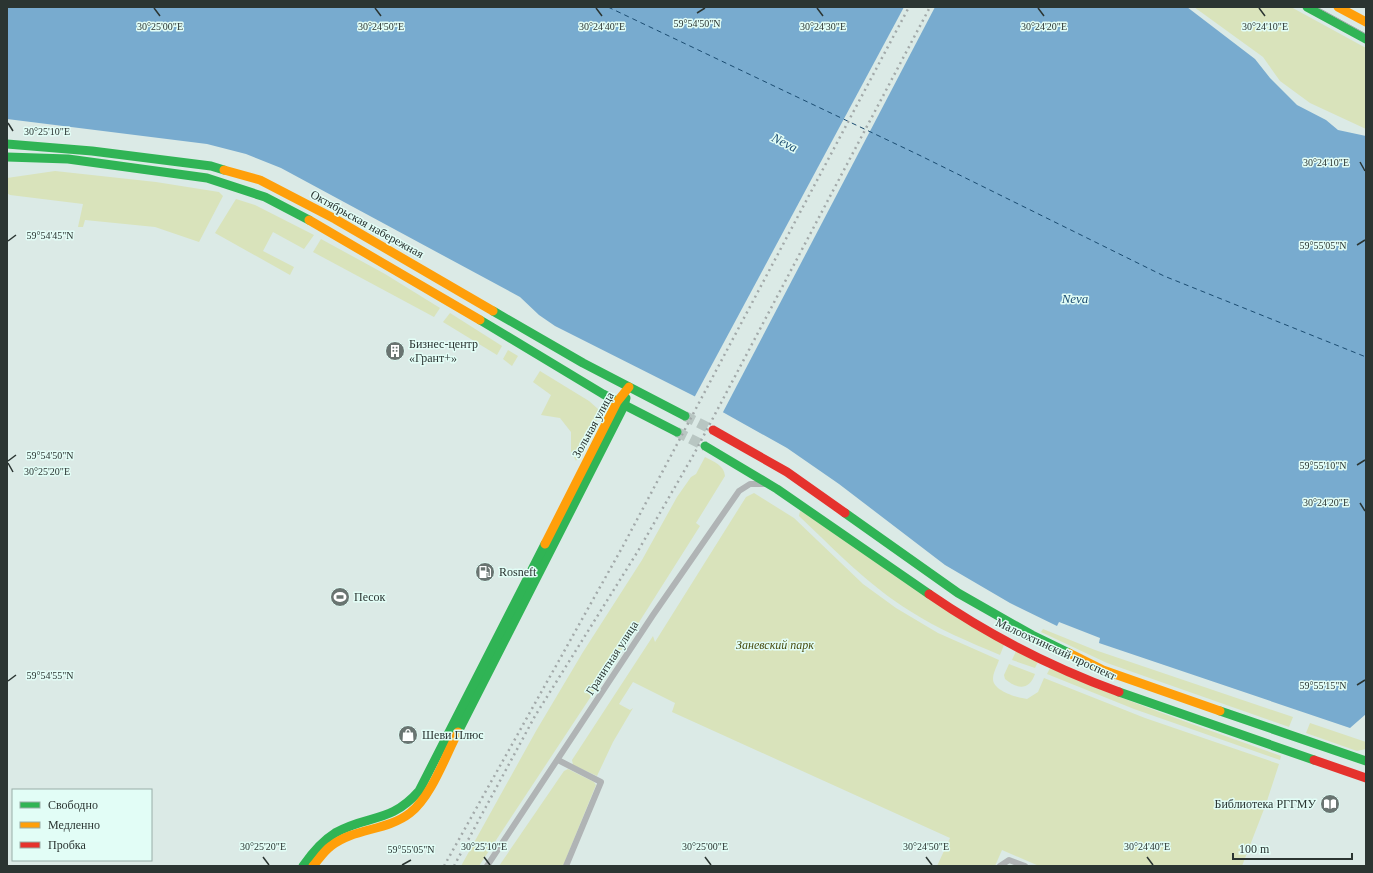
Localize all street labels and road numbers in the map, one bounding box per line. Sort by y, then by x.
street label: Октябрьская набережная [308,187,426,261]
street label: Зольная улица [569,389,617,460]
street label: Малоохтинский проспект [994,615,1119,683]
street label: Гранитная улица [583,618,642,698]

